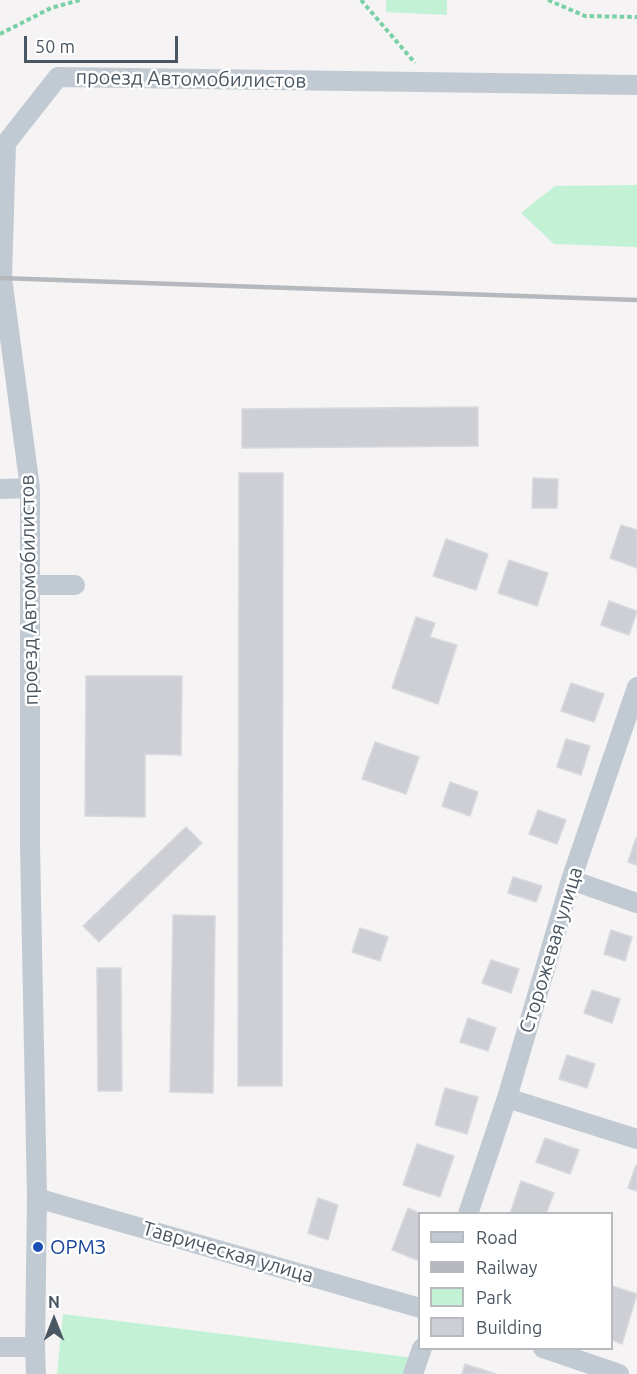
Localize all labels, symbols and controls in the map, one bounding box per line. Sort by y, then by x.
scale bar [27,24,182,62]
text: 50 m [35,36,75,56]
street label: проезд Автомобилистов [75,65,307,93]
street label: проезд Автомобилистов [15,474,43,706]
street label: Сторожевая улица [514,864,588,1036]
legend [418,1212,613,1350]
street label: Таврическая улица [140,1216,316,1288]
text: Road [476,1227,518,1247]
place label: ОРМЗ [50,1235,106,1259]
marker: ОРМЗ [31,1240,45,1254]
text: Railway [476,1257,537,1277]
text: Park [476,1287,512,1307]
north arrow [24,1290,84,1350]
text: N [48,1293,60,1311]
text: Building [476,1317,542,1337]

